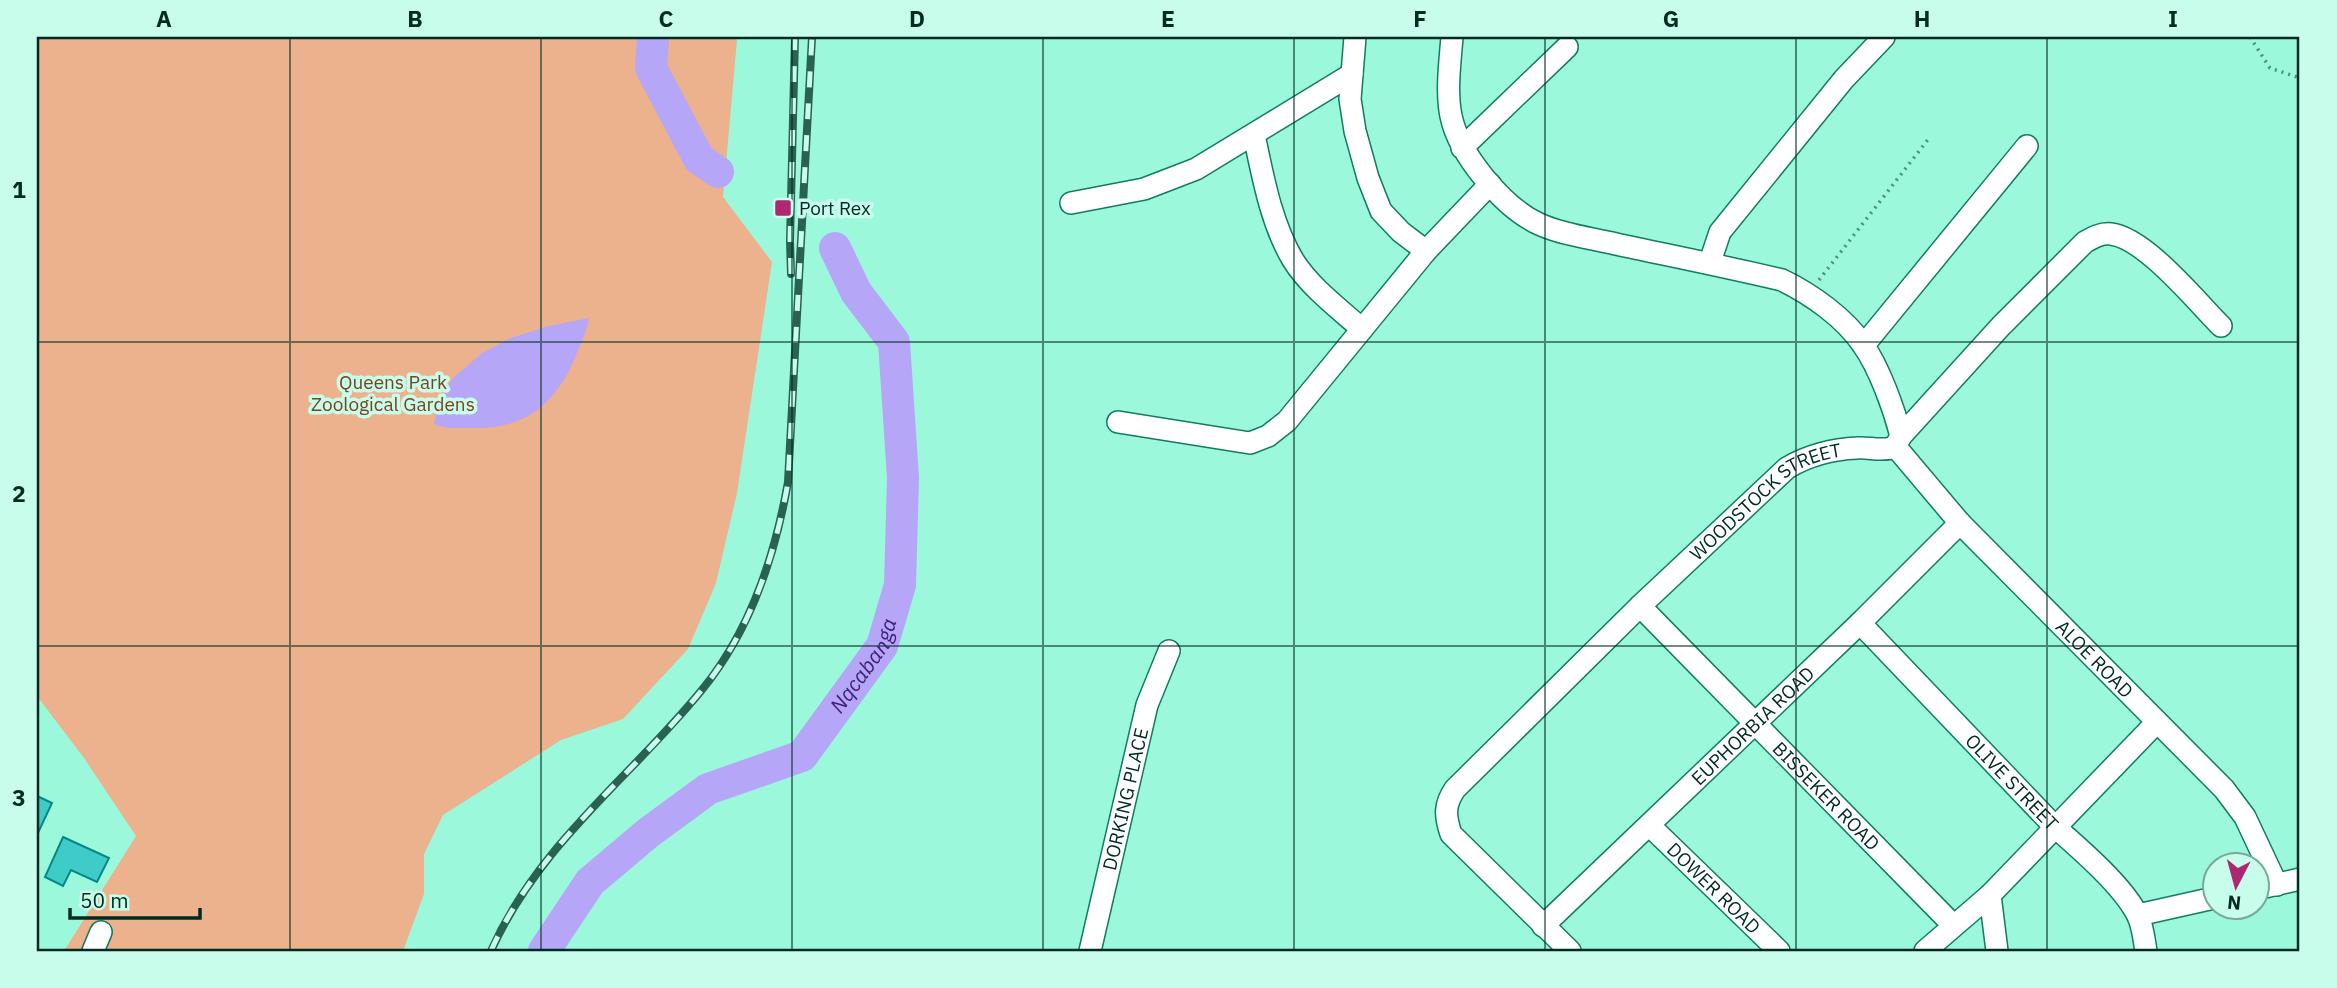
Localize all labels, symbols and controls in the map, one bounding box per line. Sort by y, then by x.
text: A [156,3,172,33]
text: B [407,3,423,33]
text: C [659,3,674,33]
text: D [909,3,925,33]
text: E [1161,3,1175,33]
text: F [1413,3,1427,33]
text: G [1663,3,1679,33]
text: H [1914,3,1930,33]
text: I [2168,3,2178,33]
text: 1 [12,174,26,204]
place label: Port Rex [799,196,871,220]
marker: Port Rex [773,198,793,218]
park label: Queens Park Zoological Gardens [311,370,475,416]
street label: WOODSTOCK STREET [1684,438,1843,565]
text: 2 [12,478,26,508]
water label: Nqcabanga [823,615,902,718]
street label: ALOE ROAD [2051,615,2139,703]
street label: EUPHORBIA ROAD [1686,661,1819,790]
street label: DORKING PLACE [1097,726,1153,873]
street label: OLIVE STREET [1960,729,2064,835]
street label: BISSEKER ROAD [1768,736,1885,855]
text: 3 [12,782,26,812]
street label: DOWER ROAD [1662,837,1766,939]
north arrow [2200,852,2270,922]
scale bar [70,876,200,920]
text: 50 m [80,886,129,914]
text: N [2226,890,2242,916]

